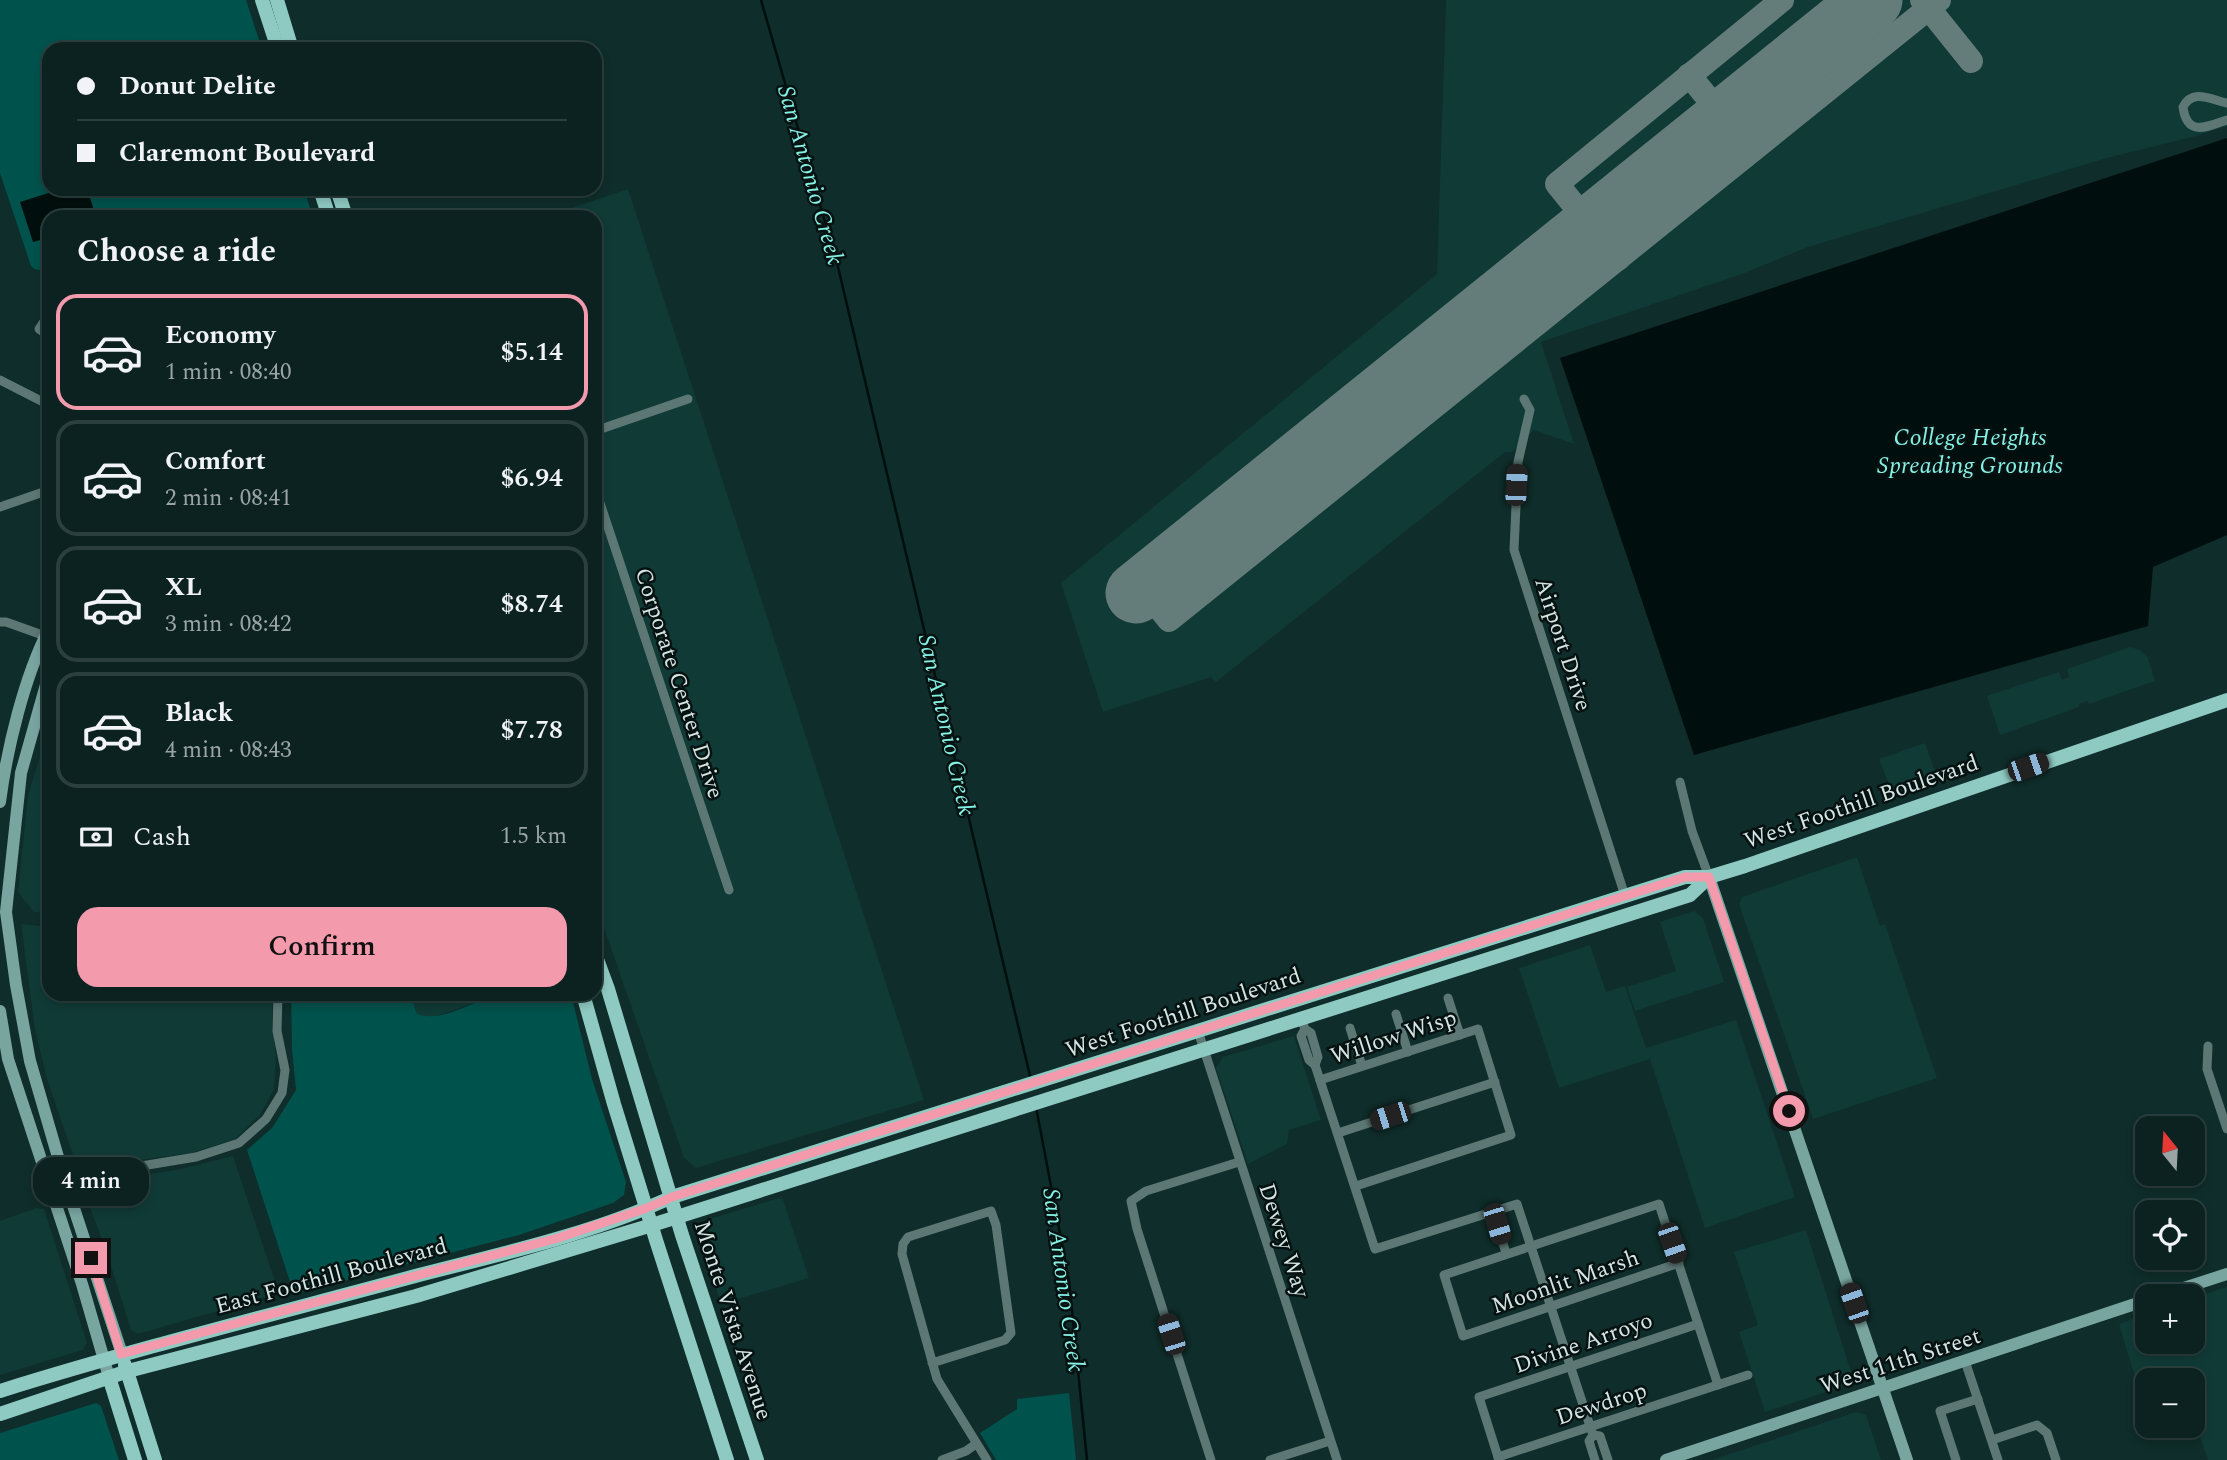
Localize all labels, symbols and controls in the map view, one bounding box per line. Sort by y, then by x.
text: Donut Delite [119,66,276,106]
water label: San Antonio Creek [767,81,853,269]
text: Claremont Boulevard [119,133,375,173]
text: Choose a ride [77,227,276,276]
text: Economy [165,315,275,355]
icon: car [81,321,144,384]
text: $5.14 [500,332,563,372]
text: 1 min · 08:40 [165,355,292,390]
water label: College Heights Spreading Grounds [1877,420,2063,484]
text: Comfort [165,441,266,481]
icon: car [81,447,144,510]
text: $6.94 [500,458,563,498]
car [1505,463,1528,507]
text: 2 min · 08:41 [165,481,292,516]
street label: Corporate Center Drive [625,563,732,804]
text: XL [165,567,202,607]
icon: car [81,573,144,636]
street label: Airport Drive [1525,573,1601,716]
text: $8.74 [500,584,563,624]
text: 3 min · 08:42 [165,607,292,642]
water label: San Antonio Creek [908,631,984,819]
text: Black [165,693,233,733]
icon: car [81,699,144,762]
text: $7.78 [500,710,563,750]
text: 4 min · 08:43 [165,733,292,768]
street label: West Foothill Boulevard [1740,746,1984,859]
car [2005,750,2052,784]
text: Cash [133,817,191,857]
icon: cash [77,818,115,856]
text: 1.5 km [500,819,567,854]
button: Confirm [77,907,567,987]
street label: West Foothill Boulevard [1061,959,1306,1068]
street label: Willow Wisp [1326,1001,1461,1074]
route start [1773,1095,1805,1127]
car [1367,1100,1414,1132]
north arrow [2135,1116,2205,1186]
map controls [2135,1116,2205,1438]
callout: 4 min [33,1156,149,1206]
text: 4 min [61,1164,121,1199]
street label: Dewey Way [1249,1179,1319,1303]
water label: San Antonio Creek [1032,1186,1094,1374]
button: locate [2135,1200,2205,1270]
car [1481,1201,1514,1247]
street label: Monte Vista Avenue [684,1216,781,1425]
car [1656,1220,1689,1266]
street label: East Foothill Boulevard [211,1229,451,1324]
street label: Moonlit Marsh [1487,1241,1644,1324]
route end [75,1242,107,1274]
car [1838,1280,1871,1326]
button: + [2135,1284,2205,1354]
street label: Divine Arroyo [1509,1303,1658,1384]
car [1155,1311,1188,1357]
street label: West 11th Street [1815,1319,1986,1404]
button: − [2135,1368,2205,1438]
street label: Dewdrop [1551,1373,1651,1436]

